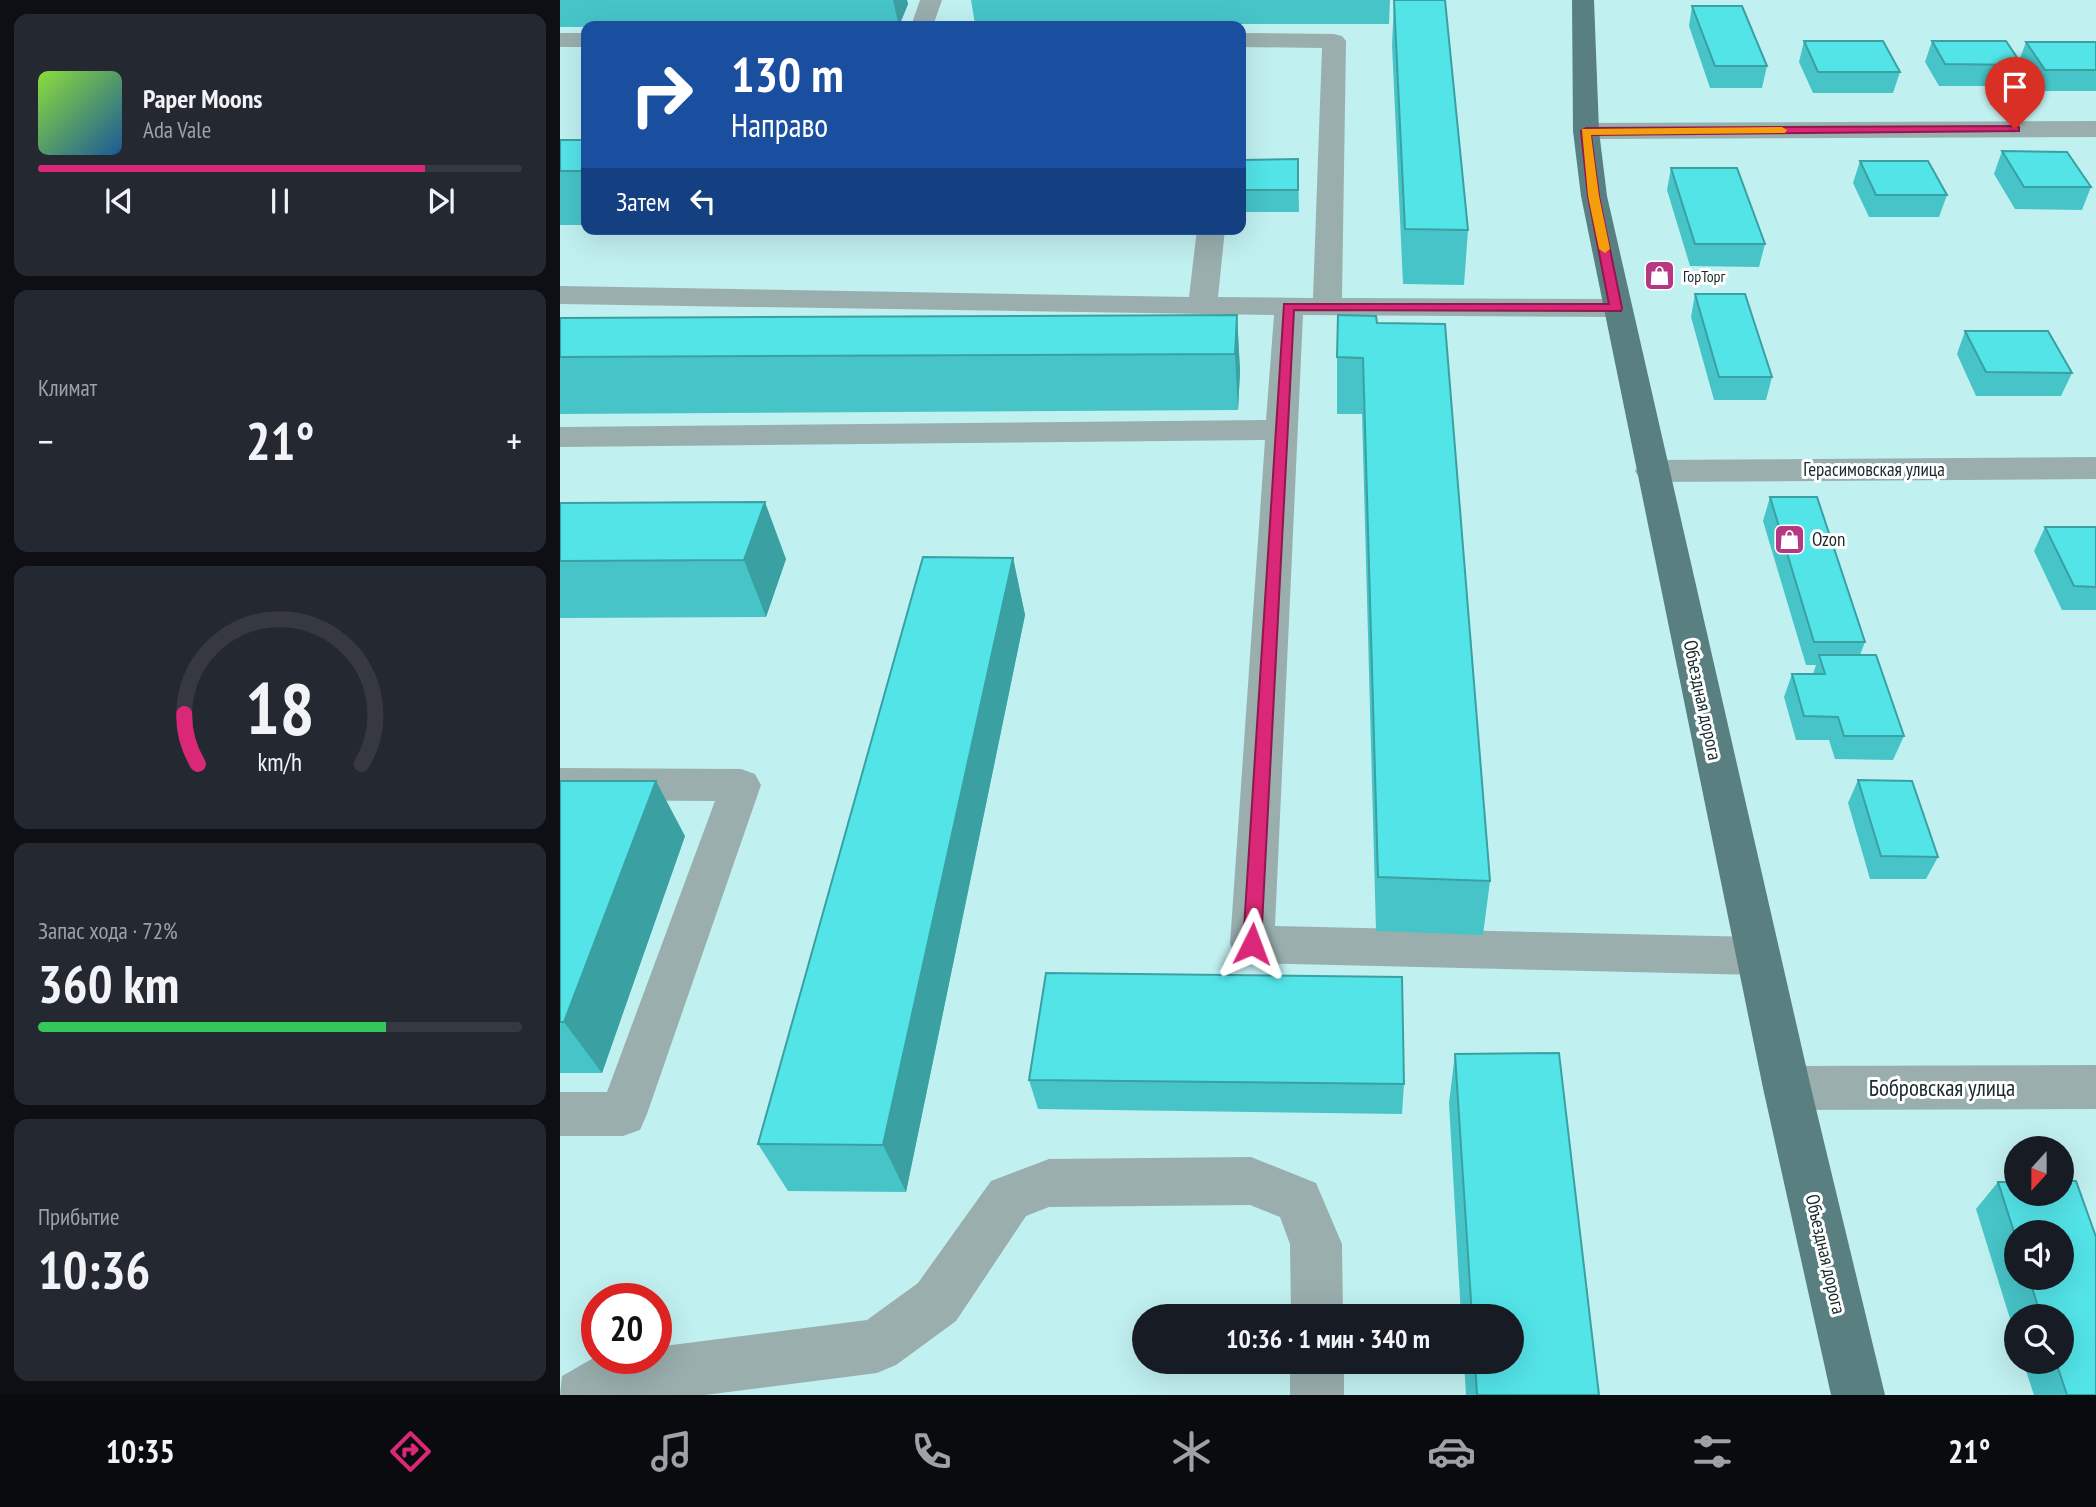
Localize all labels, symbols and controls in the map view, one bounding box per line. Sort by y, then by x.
text: 130 m [731,42,844,106]
icon: right [616,49,707,140]
pin [1985,57,2045,129]
icon: arrive [1996,68,2034,106]
text: Paper Moons [143,82,262,115]
text: Направо [731,104,828,146]
text: Ada Vale [143,115,211,144]
icon: previous [100,182,138,220]
icon: pause [261,182,299,220]
icon: next [422,182,460,220]
icon: left [684,182,722,220]
text: Затем [616,185,670,218]
shop icon: ГорТорг [1643,259,1677,293]
place label: ГорТорг [1683,266,1726,286]
text: Климат [38,373,97,402]
text: 21° [246,407,314,474]
text: − [38,416,54,465]
text: + [506,416,522,465]
street label: Герасимовская улица [1803,457,1945,481]
shop icon: Ozon [1772,522,1806,556]
place label: Ozon [1812,527,1845,551]
street label: Объездная дорога [1679,638,1727,762]
text: 18 [245,660,315,754]
text: km/h [258,745,302,777]
position arrow [1215,907,1289,981]
text: Запас хода · 72% [38,916,178,945]
text: 360 km [38,950,179,1017]
street label: Бобровская улица [1869,1073,2015,1102]
north arrow [2004,1136,2074,1206]
map controls [2004,1136,2074,1374]
street label: Объездная дорога [1801,1192,1851,1316]
text: Прибытие [38,1202,119,1231]
button: sound [2004,1220,2074,1290]
text: 10:36 [38,1236,150,1303]
speed limit sign: 20 [581,1283,672,1374]
button: search [2004,1304,2074,1374]
text: 10:36 · 1 мин · 340 m [1226,1322,1430,1355]
icon: directions [386,1427,435,1476]
icon: music [647,1427,696,1476]
icon: phone [907,1427,956,1476]
icon: climate [1167,1427,1216,1476]
icon: car [1427,1427,1476,1476]
icon: filters [1688,1427,1737,1476]
text: 10:35 [106,1430,175,1472]
text: 21° [1948,1430,1990,1472]

